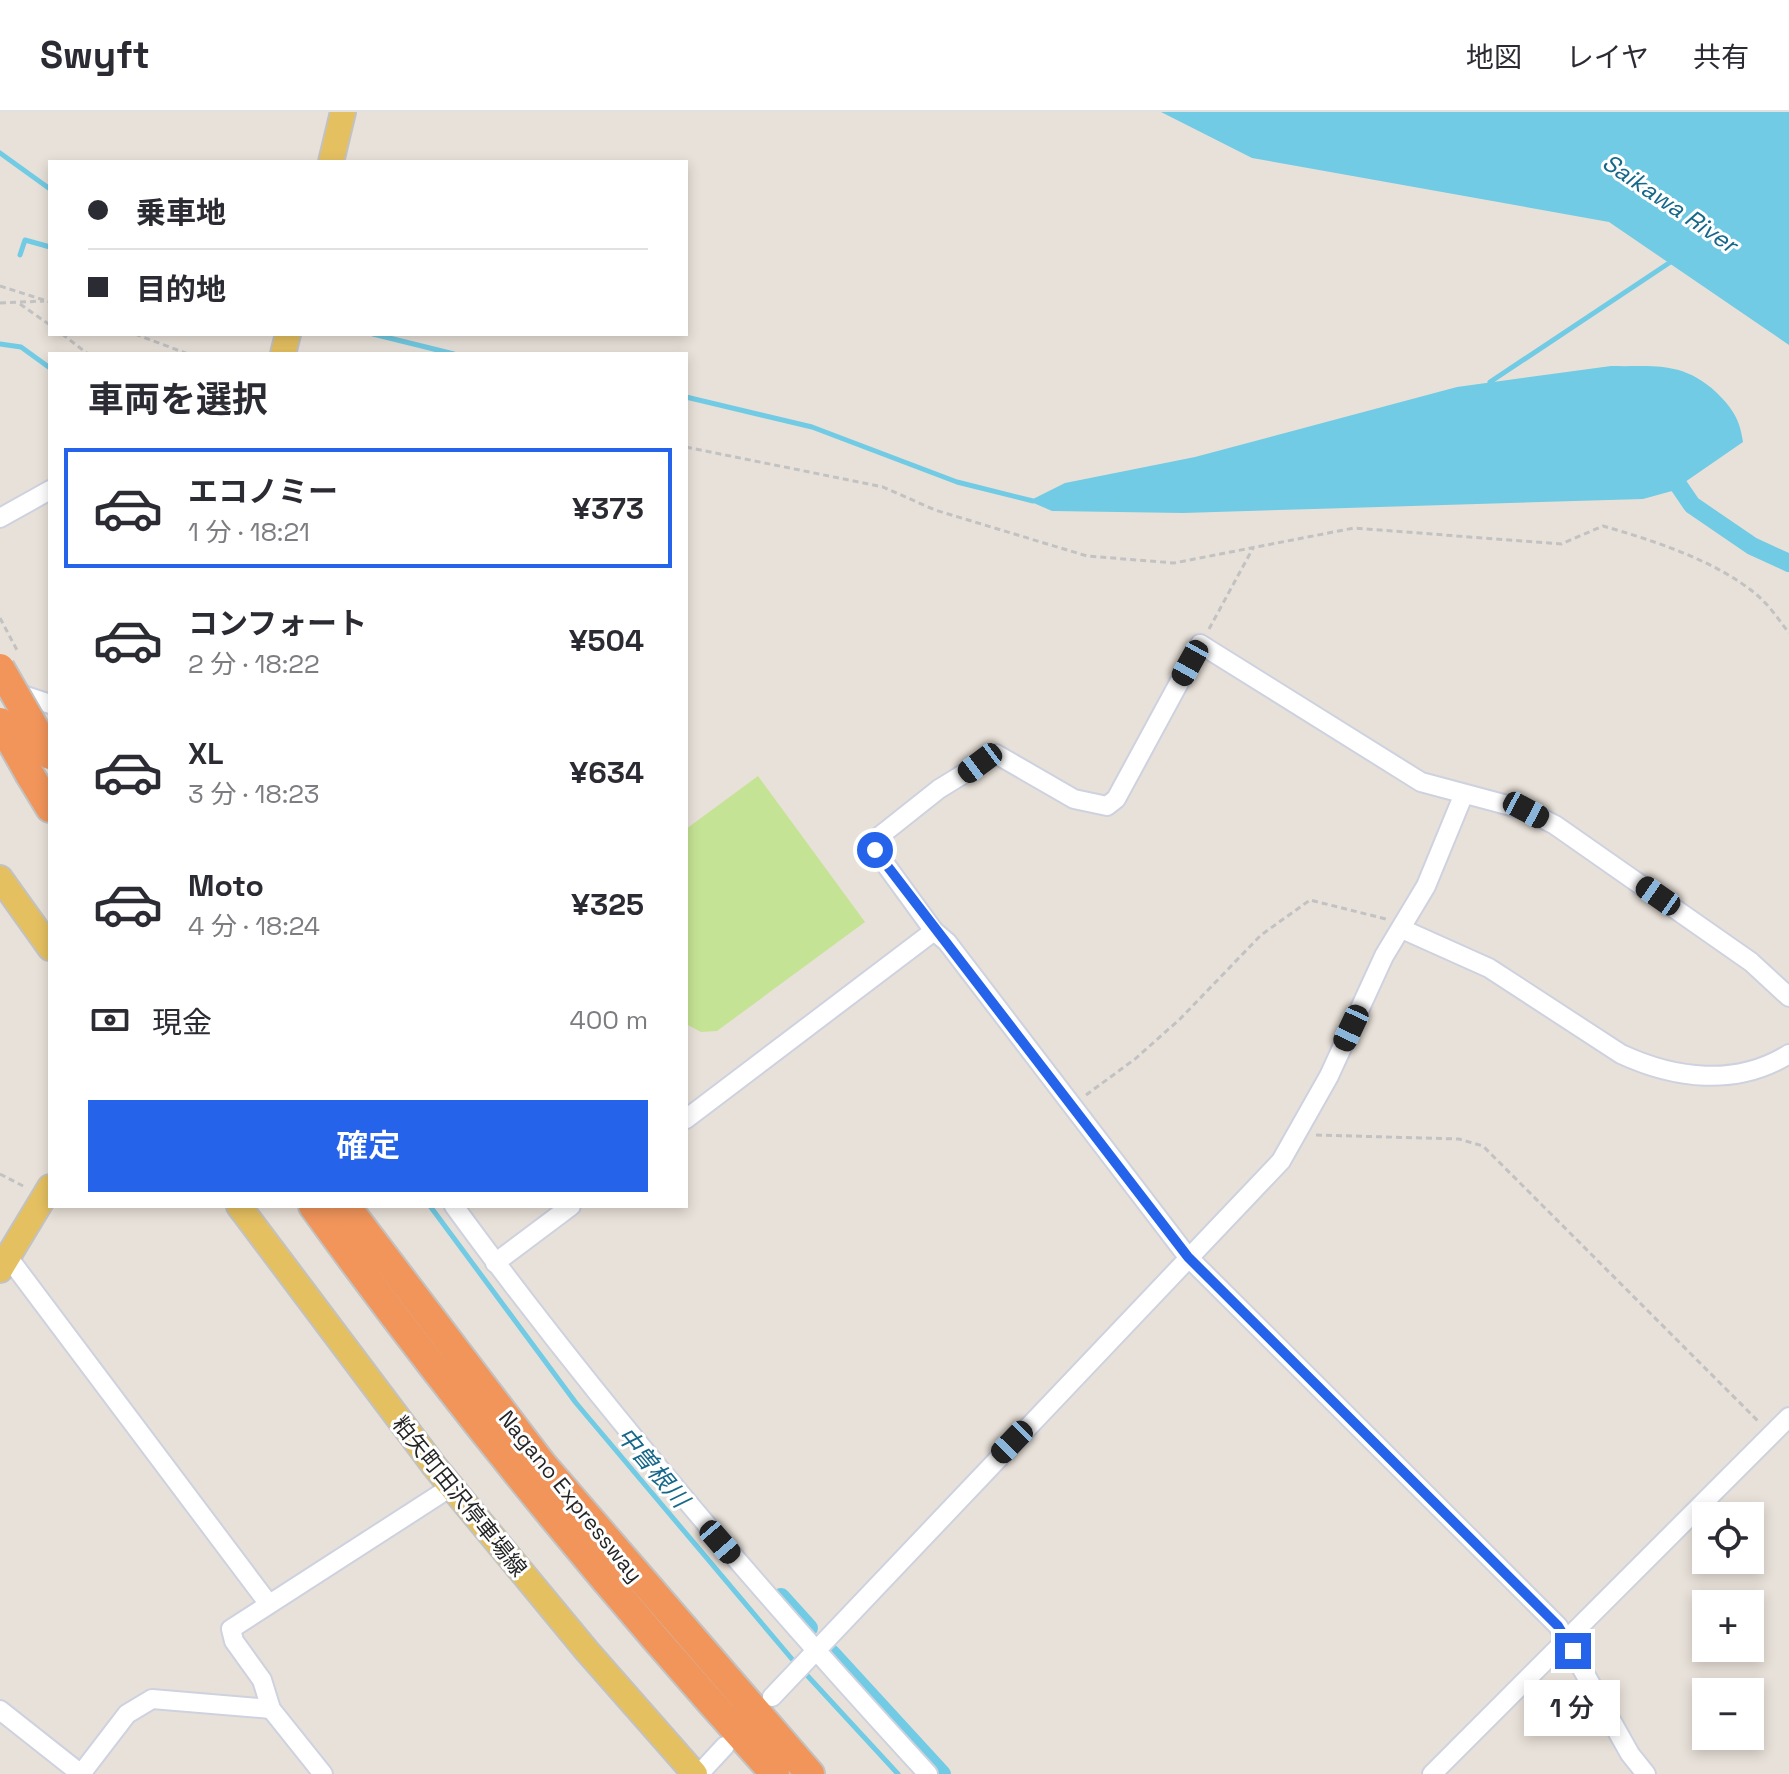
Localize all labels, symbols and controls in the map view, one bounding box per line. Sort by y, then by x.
text: Swyft [40,31,150,79]
text: 地図 [1466,39,1522,75]
text: レイヤ [1566,39,1649,75]
text: 共有 [1693,39,1749,75]
water label: Saikawa River [1597,146,1746,261]
text: 乗車地 [136,193,226,232]
text: 目的地 [136,270,226,309]
text: 車両を選択 [88,377,268,423]
icon: car [92,472,164,544]
text: エコノミー [188,472,338,511]
text: ¥373 [572,489,644,528]
text: 1 分 · 18:21 [188,515,310,549]
icon: car [92,604,164,676]
text: コンフォート [188,604,367,643]
text: ¥504 [569,621,644,660]
car [1168,636,1212,690]
text: 2 分 · 18:22 [188,647,320,681]
text: XL [188,734,224,773]
icon: car [92,736,164,808]
car [954,739,1006,787]
text: ¥634 [570,753,644,792]
text: 3 分 · 18:23 [188,777,320,811]
car [1499,788,1553,832]
route start [857,832,893,868]
text: Moto [188,866,264,905]
icon: car [92,868,164,940]
car [1631,872,1685,920]
text: ¥325 [571,885,644,924]
text: 4 分 · 18:24 [188,909,320,943]
icon: cash [88,998,132,1042]
car [1330,1001,1372,1055]
text: 現金 [152,1003,212,1042]
text: 400 m [569,1003,648,1037]
button: 確定 [88,1100,648,1192]
street label: Nagano Expressway [493,1404,649,1588]
street label: 粕矢町田沢停車場線 [387,1410,533,1582]
car [987,1416,1037,1468]
water label: 中曽根川 [610,1420,698,1516]
map controls [1692,1502,1764,1750]
button: locate [1692,1502,1764,1574]
car [695,1516,745,1568]
button: + [1692,1590,1764,1662]
route end [1555,1633,1591,1669]
button: − [1692,1678,1764,1750]
callout: 1 分 [1525,1679,1621,1735]
text: 1 分 [1550,1691,1594,1725]

